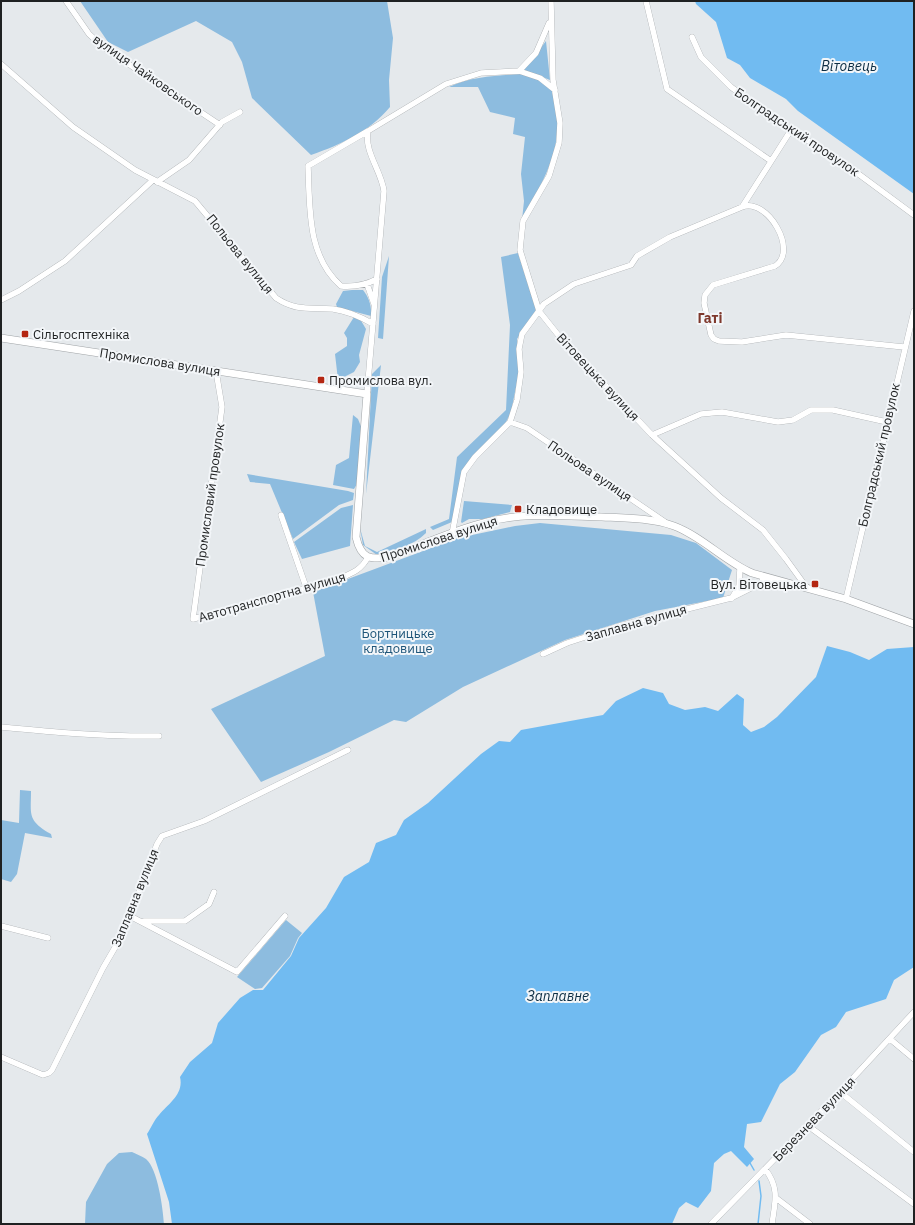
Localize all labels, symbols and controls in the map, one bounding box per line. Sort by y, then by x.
street label: вулиця Чайковського [90,30,206,120]
water label: Вітовець [821,57,877,75]
street label: Болградський провулок [731,84,863,180]
street label: Польова вулиця [203,211,277,297]
district label: Гаті [698,309,722,327]
place label: Сільгосптехніка [33,326,130,343]
marker: Сільгосптехніка [20,329,30,339]
street label: Вітовецька вулиця [553,329,643,425]
street label: Промислова вулиця [98,344,222,380]
place label: Промислова вул. [329,372,432,389]
marker: Промислова вул. [316,375,326,385]
street label: Болградський провулок [854,381,904,529]
street label: Промисловий провулок [192,422,228,568]
street label: Польова вулиця [545,437,635,505]
place label: Кладовище [526,501,597,518]
marker: Кладовище [513,504,523,514]
street label: Промислова вулиця [378,512,500,566]
street label: Автотранспортна вулиця [196,568,348,626]
place label: Вул. Вітовецька [711,576,807,593]
marker: Вул. Вітовецька [810,579,820,589]
street label: Заплавна вулиця [583,600,689,646]
park label: Бортницьке кладовище [362,625,435,657]
street label: Заплавна вулиця [108,846,162,950]
water label: Заплавне [527,987,589,1005]
street label: Березнева вулиця [769,1073,859,1165]

